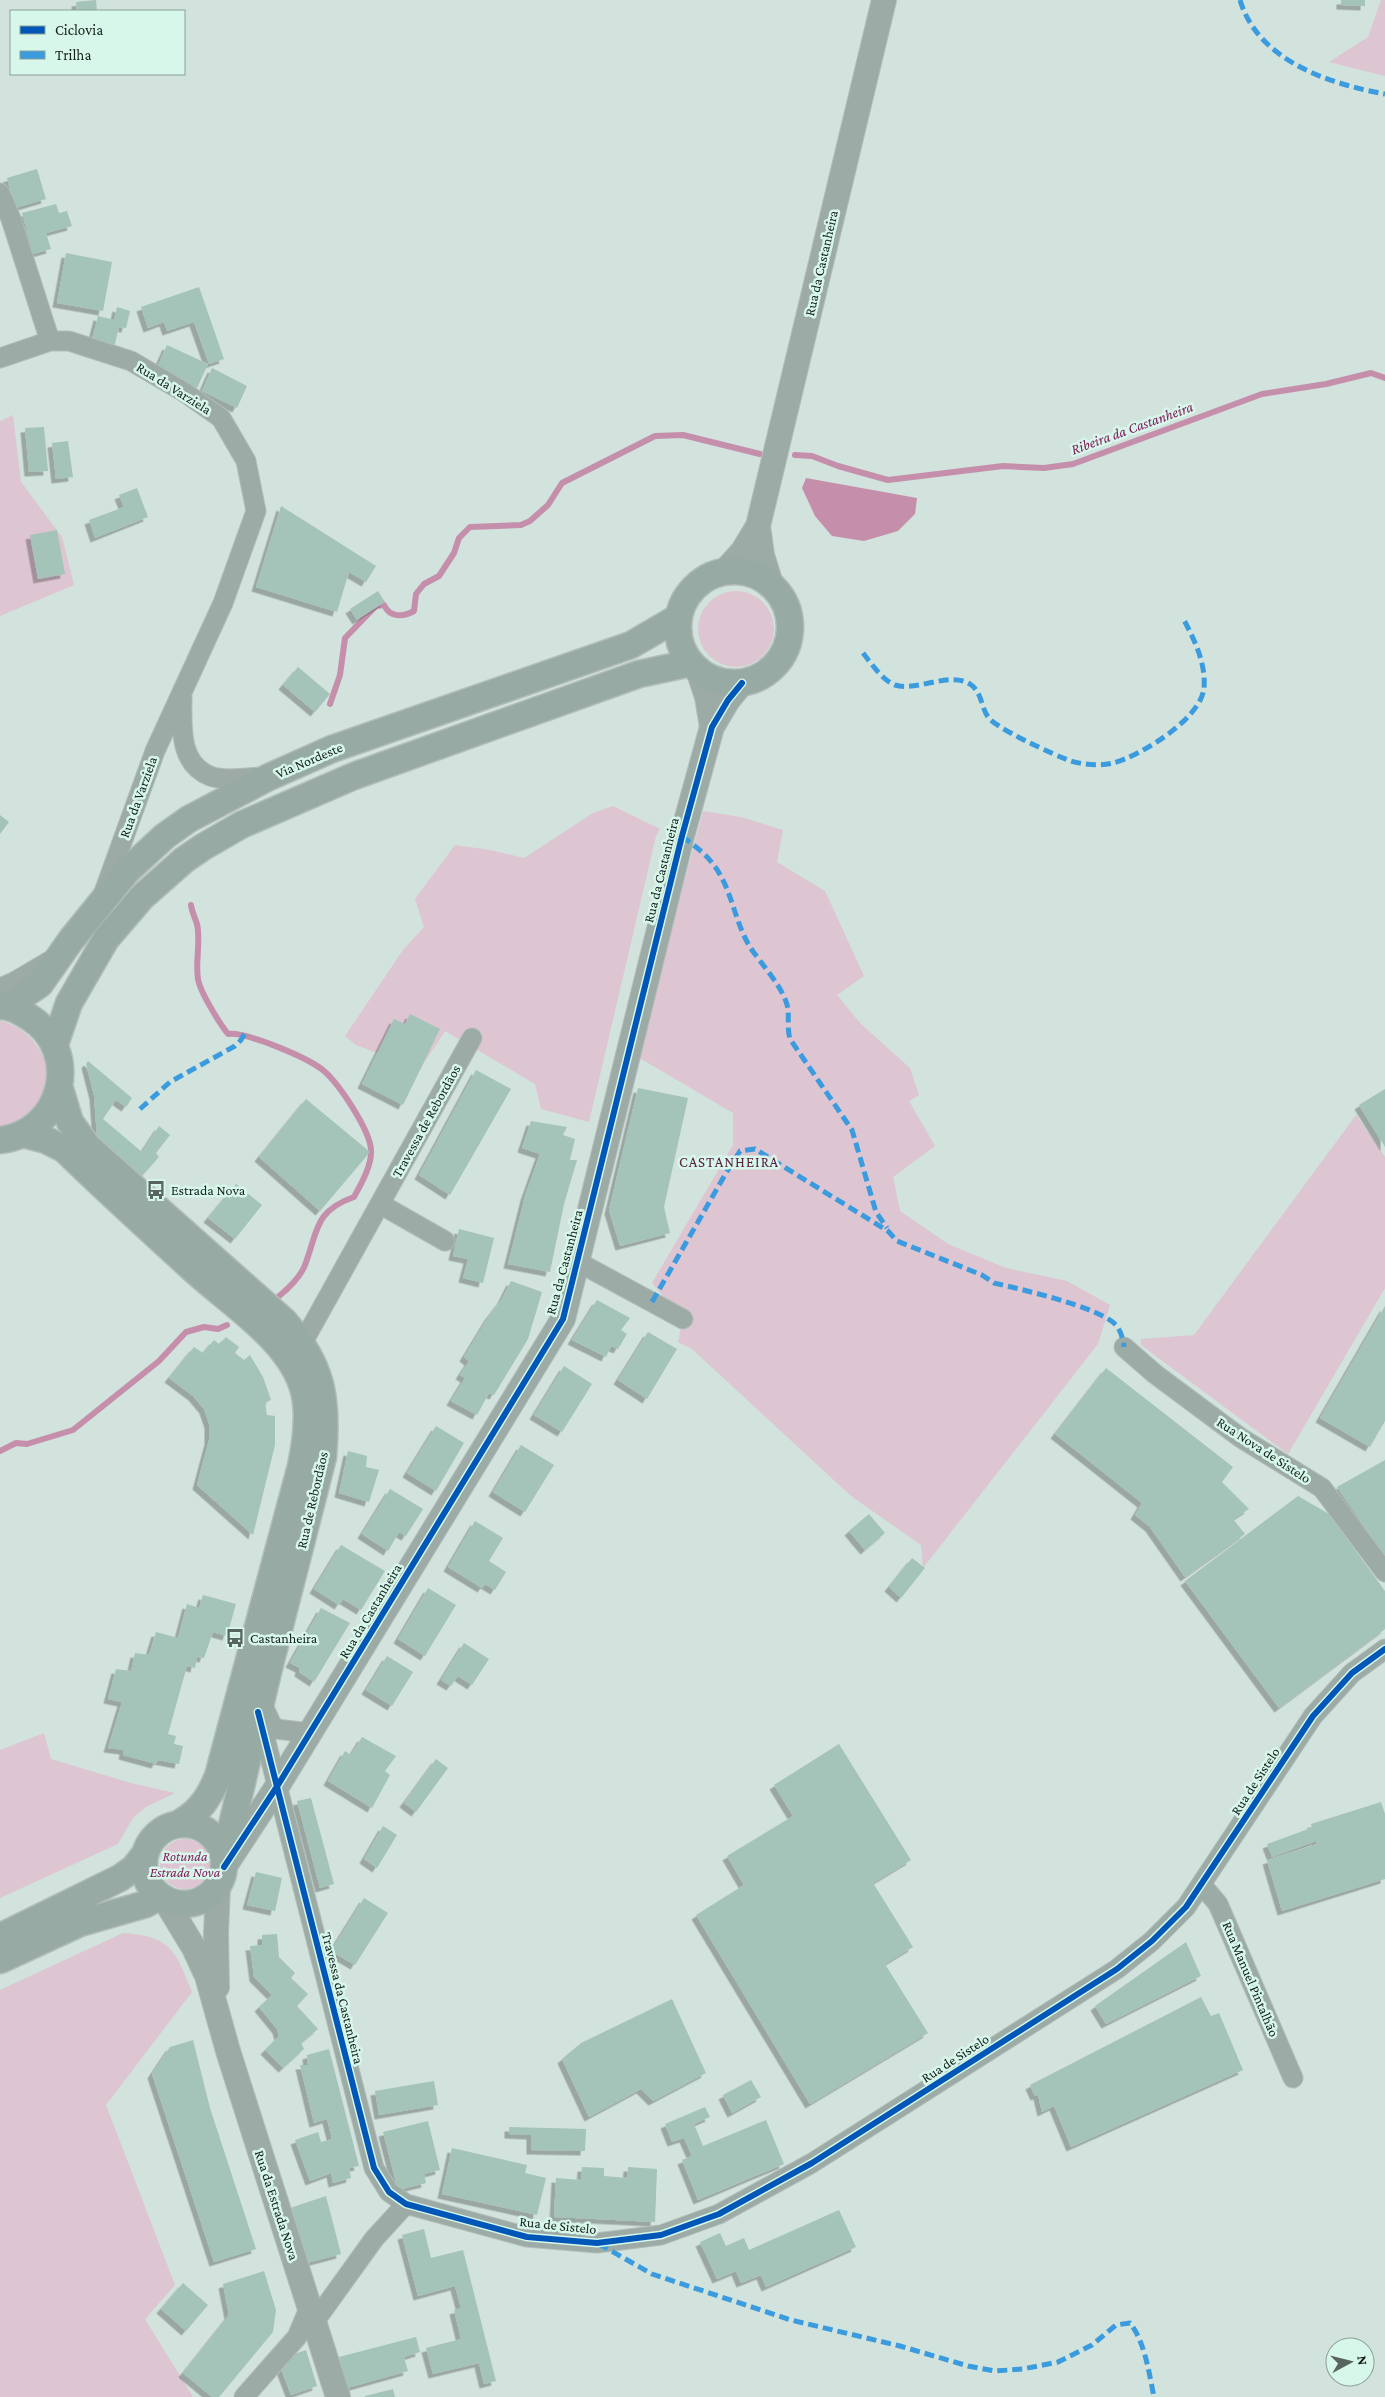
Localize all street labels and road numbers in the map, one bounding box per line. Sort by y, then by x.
street label: Rua da Castanheira [801,208,841,317]
street label: Rua da Varziela [134,359,215,418]
street label: Via Nordeste [273,739,345,781]
street label: Rua da Varziela [116,754,160,840]
street label: Rua da Castanheira [640,815,682,924]
street label: Travessa de Rebordãos [388,1062,464,1180]
street label: Rua da Castanheira [542,1207,586,1316]
street label: Rua Nova de Sistelo [1214,1414,1314,1486]
street label: Rua de Rebordãos [293,1450,331,1550]
street label: Rua da Castanheira [335,1560,405,1661]
street label: Rua de Sistelo [1227,1744,1283,1818]
street label: Rua Manuel Pintalhão [1220,1919,1283,2039]
street label: Travessa da Castanheira [319,1931,367,2066]
street label: Rua de Sistelo [918,2030,992,2086]
street label: Rua da Estrada Nova [252,2148,303,2263]
street label: Rua de Sistelo [519,2213,597,2237]

